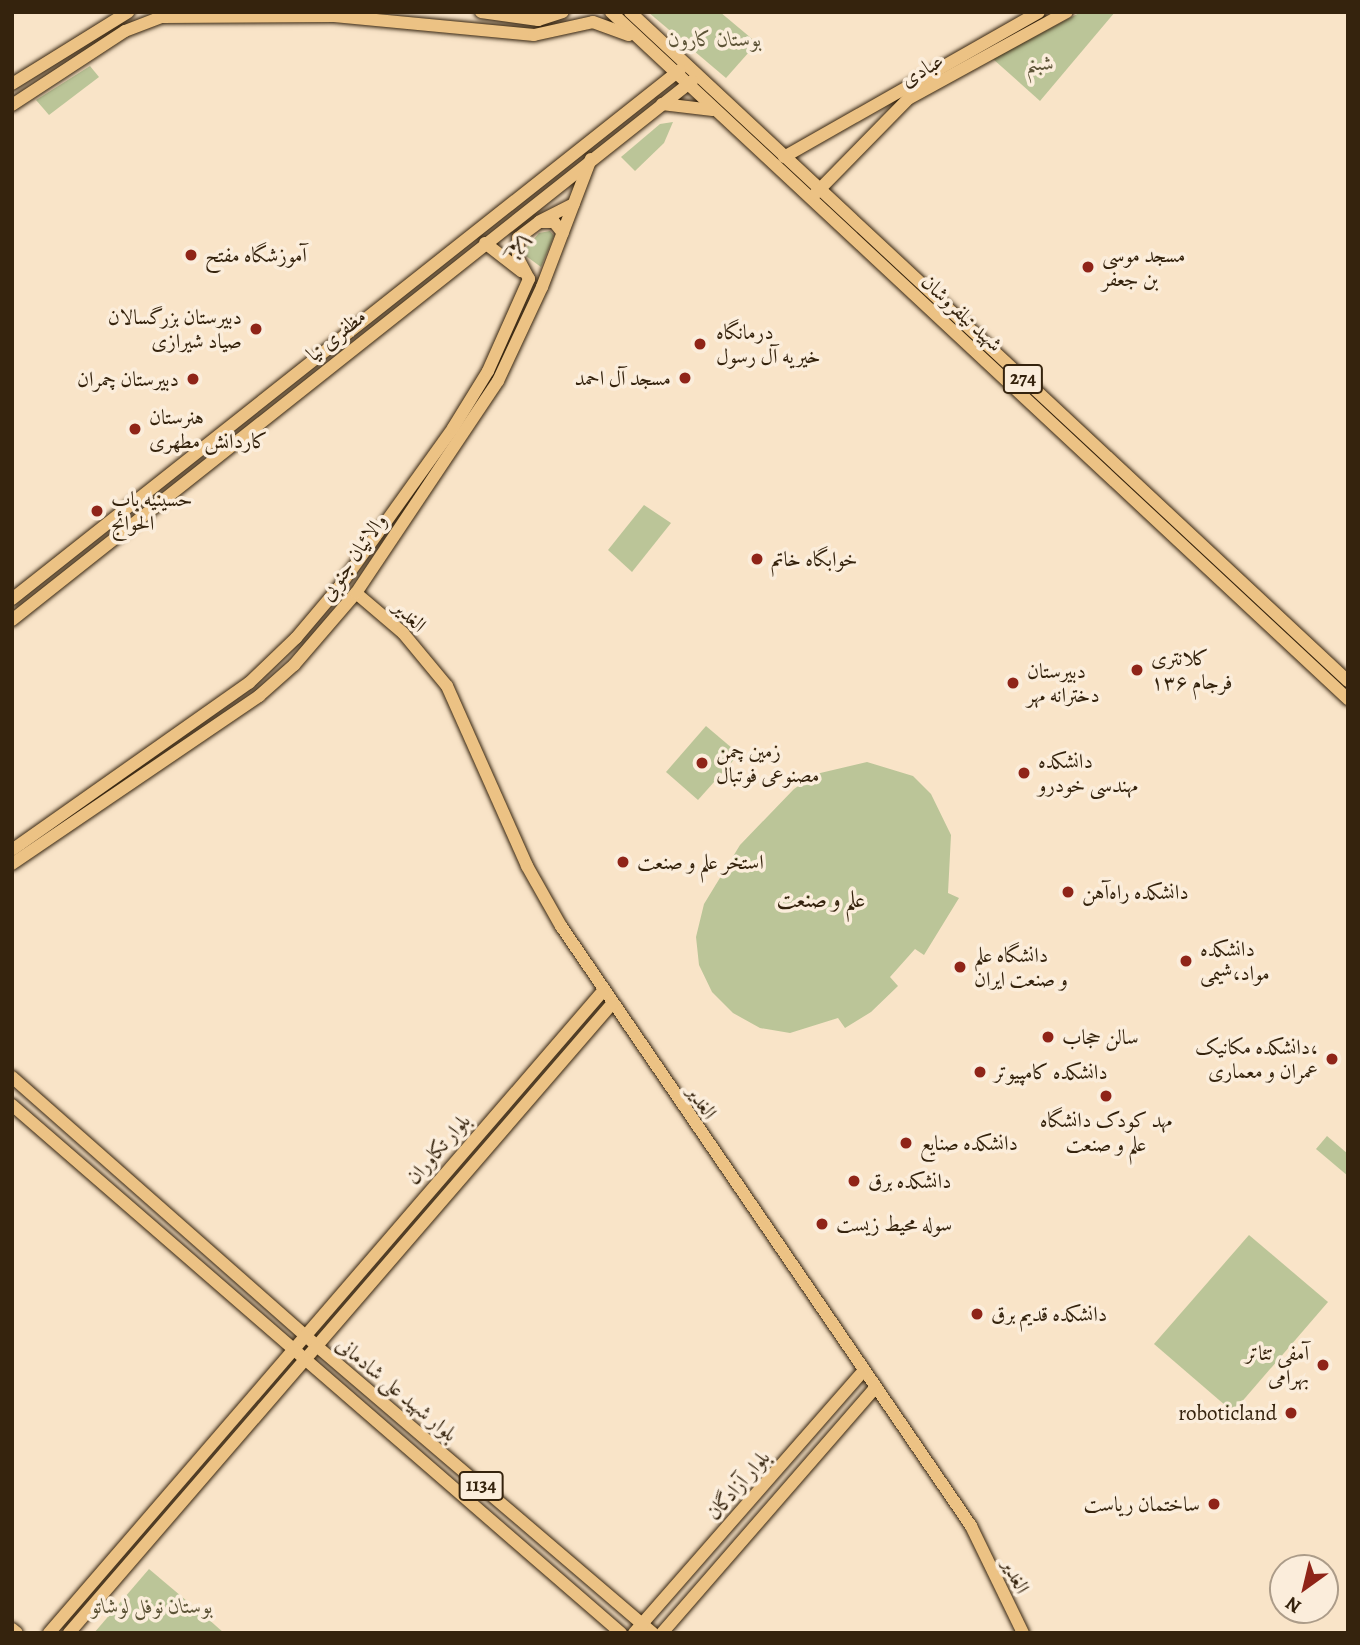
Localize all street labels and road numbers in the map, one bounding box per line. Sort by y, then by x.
street label: عبادی [896,48,948,92]
street label: یکم [505,229,535,261]
street label: شهید نیلفروشان [916,269,1008,357]
street label: مظفری نیا [301,303,371,367]
road number: 274 [1002,364,1044,394]
street label: والائیان جنوبی [314,509,392,605]
street label: الغدیر [388,595,432,637]
street label: الغدیر [682,1080,722,1124]
street label: بلوار تکاوران [400,1108,476,1190]
street label: بلوار شهید علی شادمانی [331,1331,463,1447]
street label: بلوار آزادگان [701,1445,775,1525]
road number: 1134 [458,1470,504,1502]
street label: الغدیر [997,1554,1035,1598]

